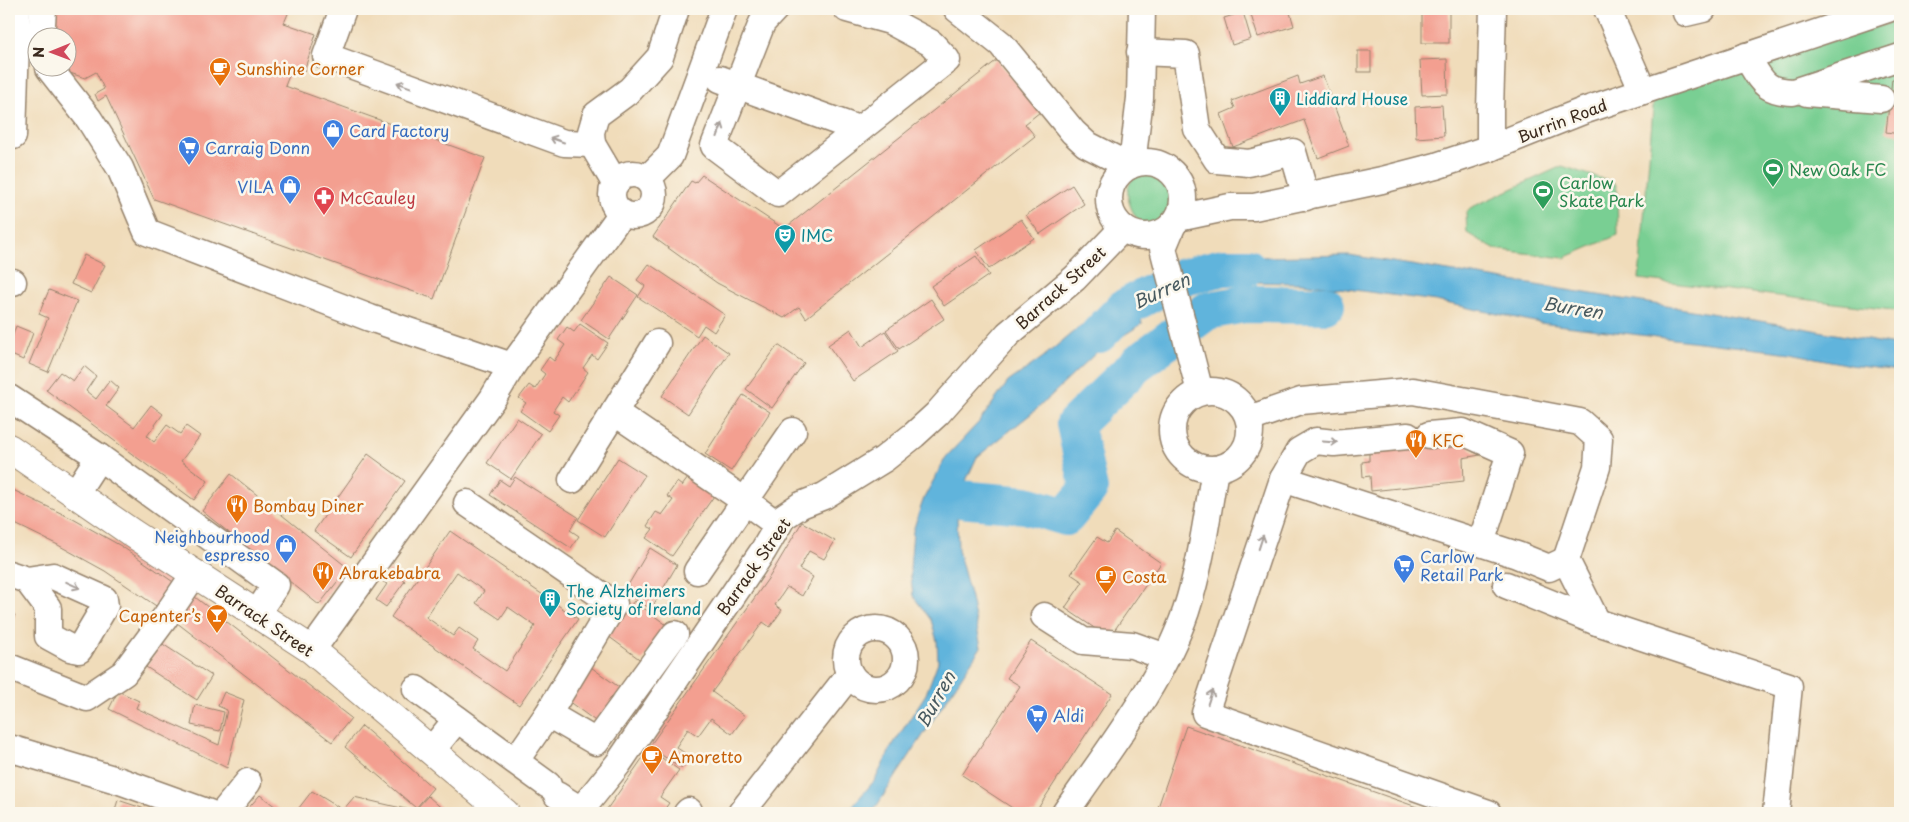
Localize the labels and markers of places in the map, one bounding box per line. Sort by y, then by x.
cafe icon: Sunshine Corner [208,56,232,87]
place label: Sunshine Corner [236,56,365,80]
building icon: Liddiard House [1268,86,1292,117]
place label: Liddiard House [1296,86,1409,110]
shop icon: Card Factory [321,118,345,149]
place label: Card Factory [349,118,449,142]
supermarket icon: Carraig Donn [177,135,201,166]
place label: Carraig Donn [205,135,310,159]
sports icon: New Oak FC [1761,157,1785,188]
place label: New Oak FC [1789,157,1887,181]
place label: Carlow Skate Park [1559,170,1644,212]
place label: VILA [237,174,274,198]
shop icon: VILA [278,174,302,205]
sports icon: Carlow Skate Park [1531,179,1555,210]
pharmacy icon: McCauley [312,185,336,216]
place label: McCauley [340,185,416,209]
theatre icon: IMC [773,223,797,254]
place label: IMC [801,223,833,247]
restaurant icon: KFC [1404,428,1428,459]
place label: KFC [1432,428,1464,452]
restaurant icon: Bombay Diner [225,493,249,524]
place label: Bombay Diner [253,493,364,517]
place label: Neighbourhood espresso [154,524,270,566]
shop icon: Neighbourhood espresso [274,533,298,564]
place label: Carlow Retail Park [1420,544,1504,586]
supermarket icon: Carlow Retail Park [1392,553,1416,584]
restaurant icon: Abrakebabra [311,560,335,591]
place label: Abrakebabra [339,560,441,584]
cafe icon: Costa [1094,564,1118,595]
place label: Costa [1122,564,1167,588]
place label: The Alzheimers Society of Ireland [566,578,701,620]
building icon: The Alzheimers Society of Ireland [538,587,562,618]
place label: Capenter’s [119,603,201,627]
bar icon: Capenter’s [205,603,229,634]
supermarket icon: Aldi [1025,703,1049,734]
place label: Aldi [1053,703,1084,727]
cafe icon: Amoretto [640,744,664,775]
place label: Amoretto [668,744,743,768]

